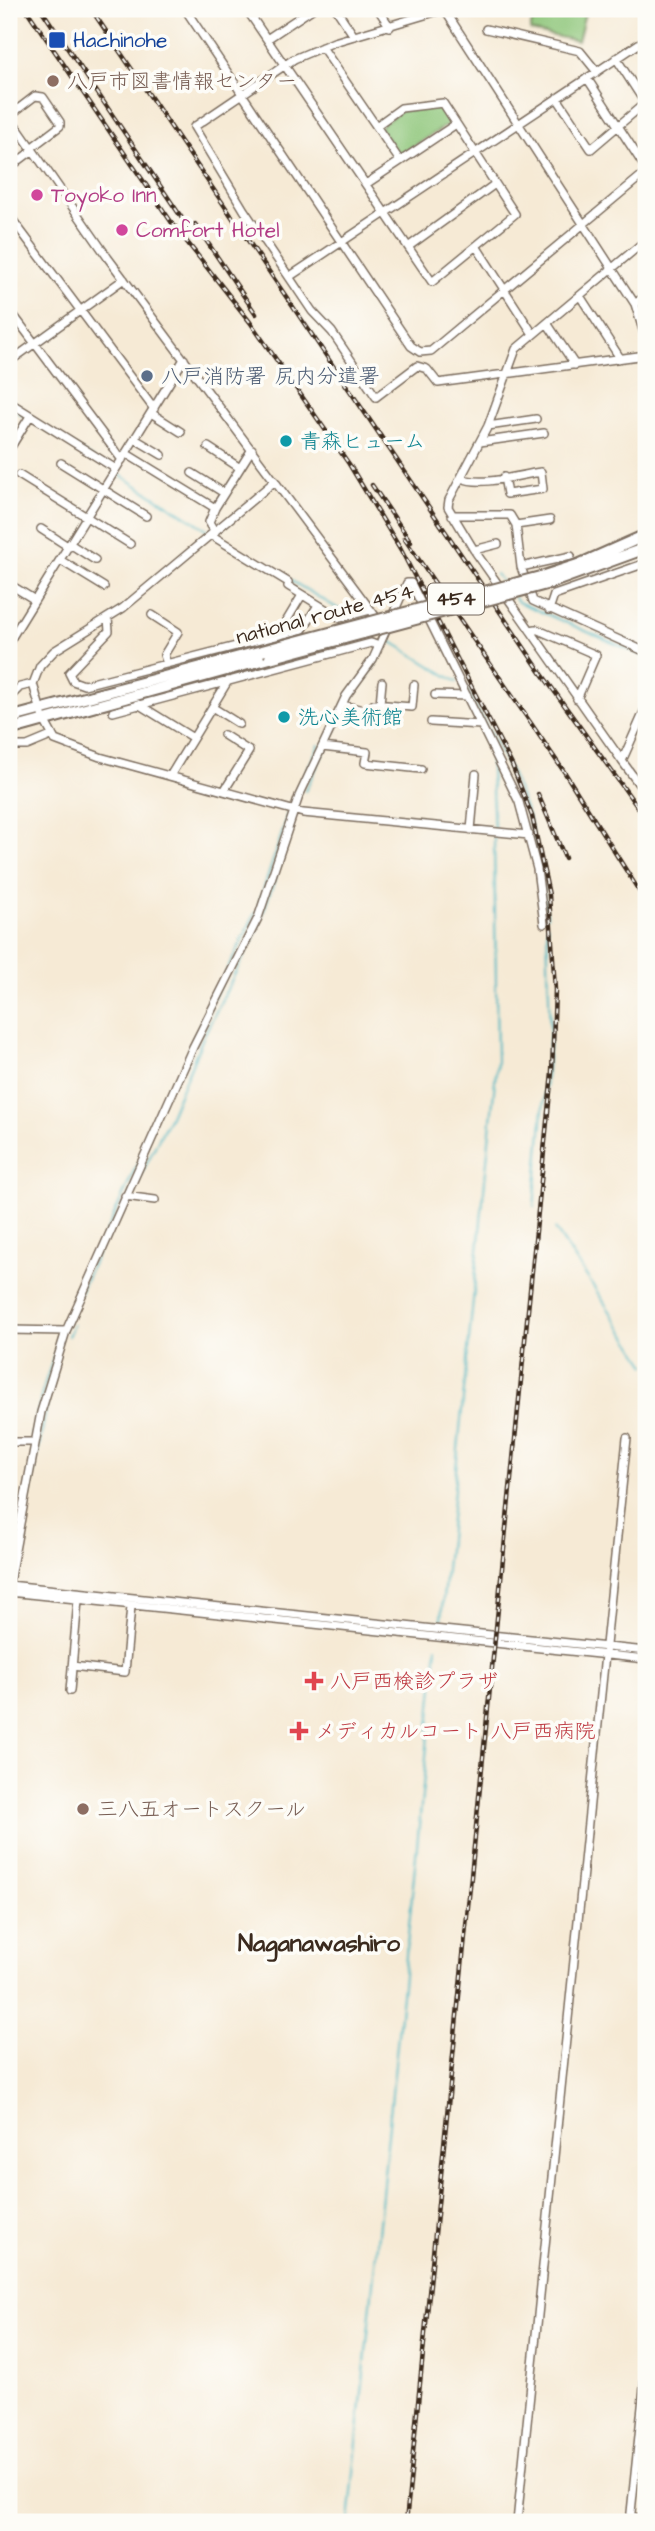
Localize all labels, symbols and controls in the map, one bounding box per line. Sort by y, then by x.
place label: Hachinohe [73,26,167,55]
marker: Hachinohe [47,30,67,50]
place label: 八戸市図書情報センター [67,67,297,96]
marker: 八戸市図書情報センター [45,73,61,89]
place label: Toyoko Inn [51,181,157,212]
marker: Toyoko Inn [29,187,45,203]
place label: Comfort Hotel [136,216,279,245]
marker: Comfort Hotel [114,222,130,238]
place label: 八戸消防署 尻内分遣署 [161,362,379,391]
marker: 八戸消防署 尻内分遣署 [139,368,155,384]
place label: 青森ヒューム [300,427,425,456]
marker: 青森ヒューム [278,433,294,449]
street label: national route 454 [233,576,417,652]
road number: 454 [428,584,484,614]
place label: 洗心美術館 [298,703,403,732]
marker: 洗心美術館 [276,709,292,725]
place label: 八戸西検診プラザ [330,1667,498,1696]
marker: 八戸西検診プラザ [304,1671,324,1691]
place label: メディカルコート 八戸西病院 [315,1717,596,1746]
marker: メディカルコート 八戸西病院 [289,1721,309,1741]
place label: 三八五オートスクール [97,1795,306,1824]
marker: 三八五オートスクール [75,1801,91,1817]
district label: Naganawashiro [238,1927,400,1962]

